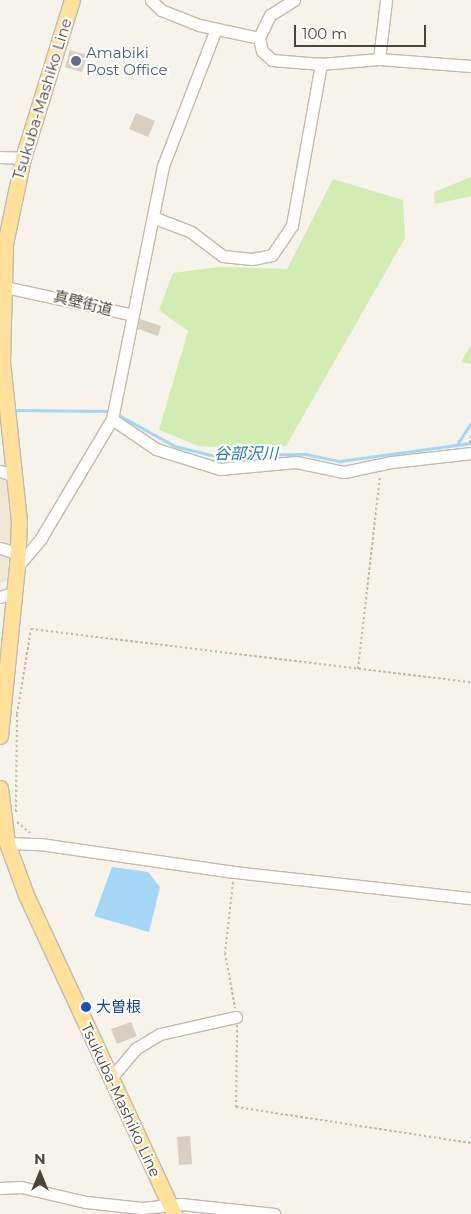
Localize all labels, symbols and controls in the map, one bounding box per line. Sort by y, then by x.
scale bar [296,15,428,47]
street label: Tsukuba-Mashiko Line [9,16,75,182]
text: 100 m [302,24,347,43]
place label: Amabiki Post Office [86,43,167,78]
marker: Amabiki Post Office [70,55,82,67]
street label: 真壁街道 [52,287,114,319]
water label: 谷部沢川 [214,444,278,464]
place label: 大曽根 [96,998,141,1016]
marker: 大曽根 [80,1001,92,1013]
street label: Tsukuba-Mashiko Line [77,1020,165,1180]
north arrow [15,1149,65,1199]
text: N [34,1150,46,1168]

